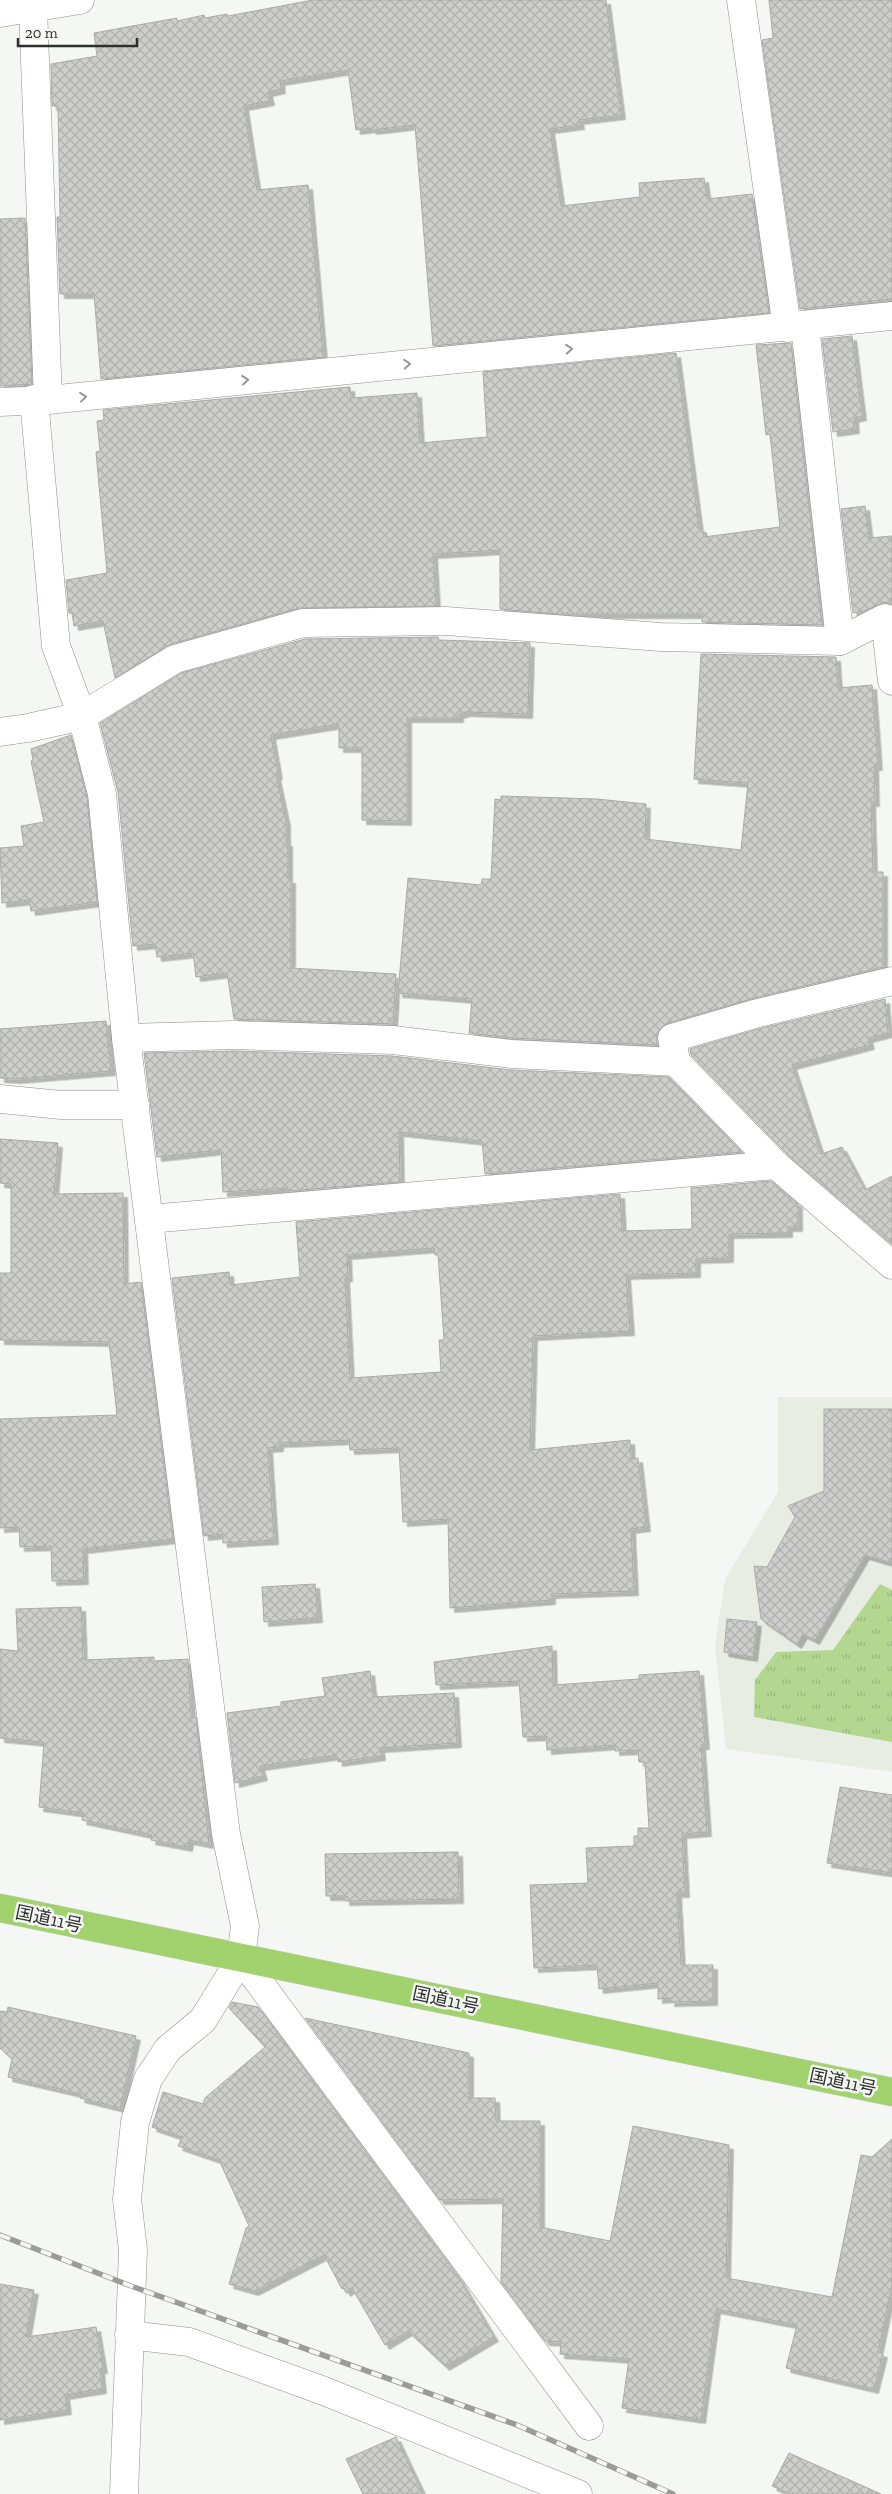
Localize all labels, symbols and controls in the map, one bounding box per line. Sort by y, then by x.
scale bar [18,15,136,47]
text: 20 m [25,24,58,42]
one-way arrow [565,344,573,355]
one-way arrow [403,359,411,370]
one-way arrow [241,375,249,386]
one-way arrow [80,392,88,403]
street label: 国道11号 [14,1901,84,1937]
street label: 国道11号 [411,1982,481,2018]
street label: 国道11号 [808,2064,878,2100]

